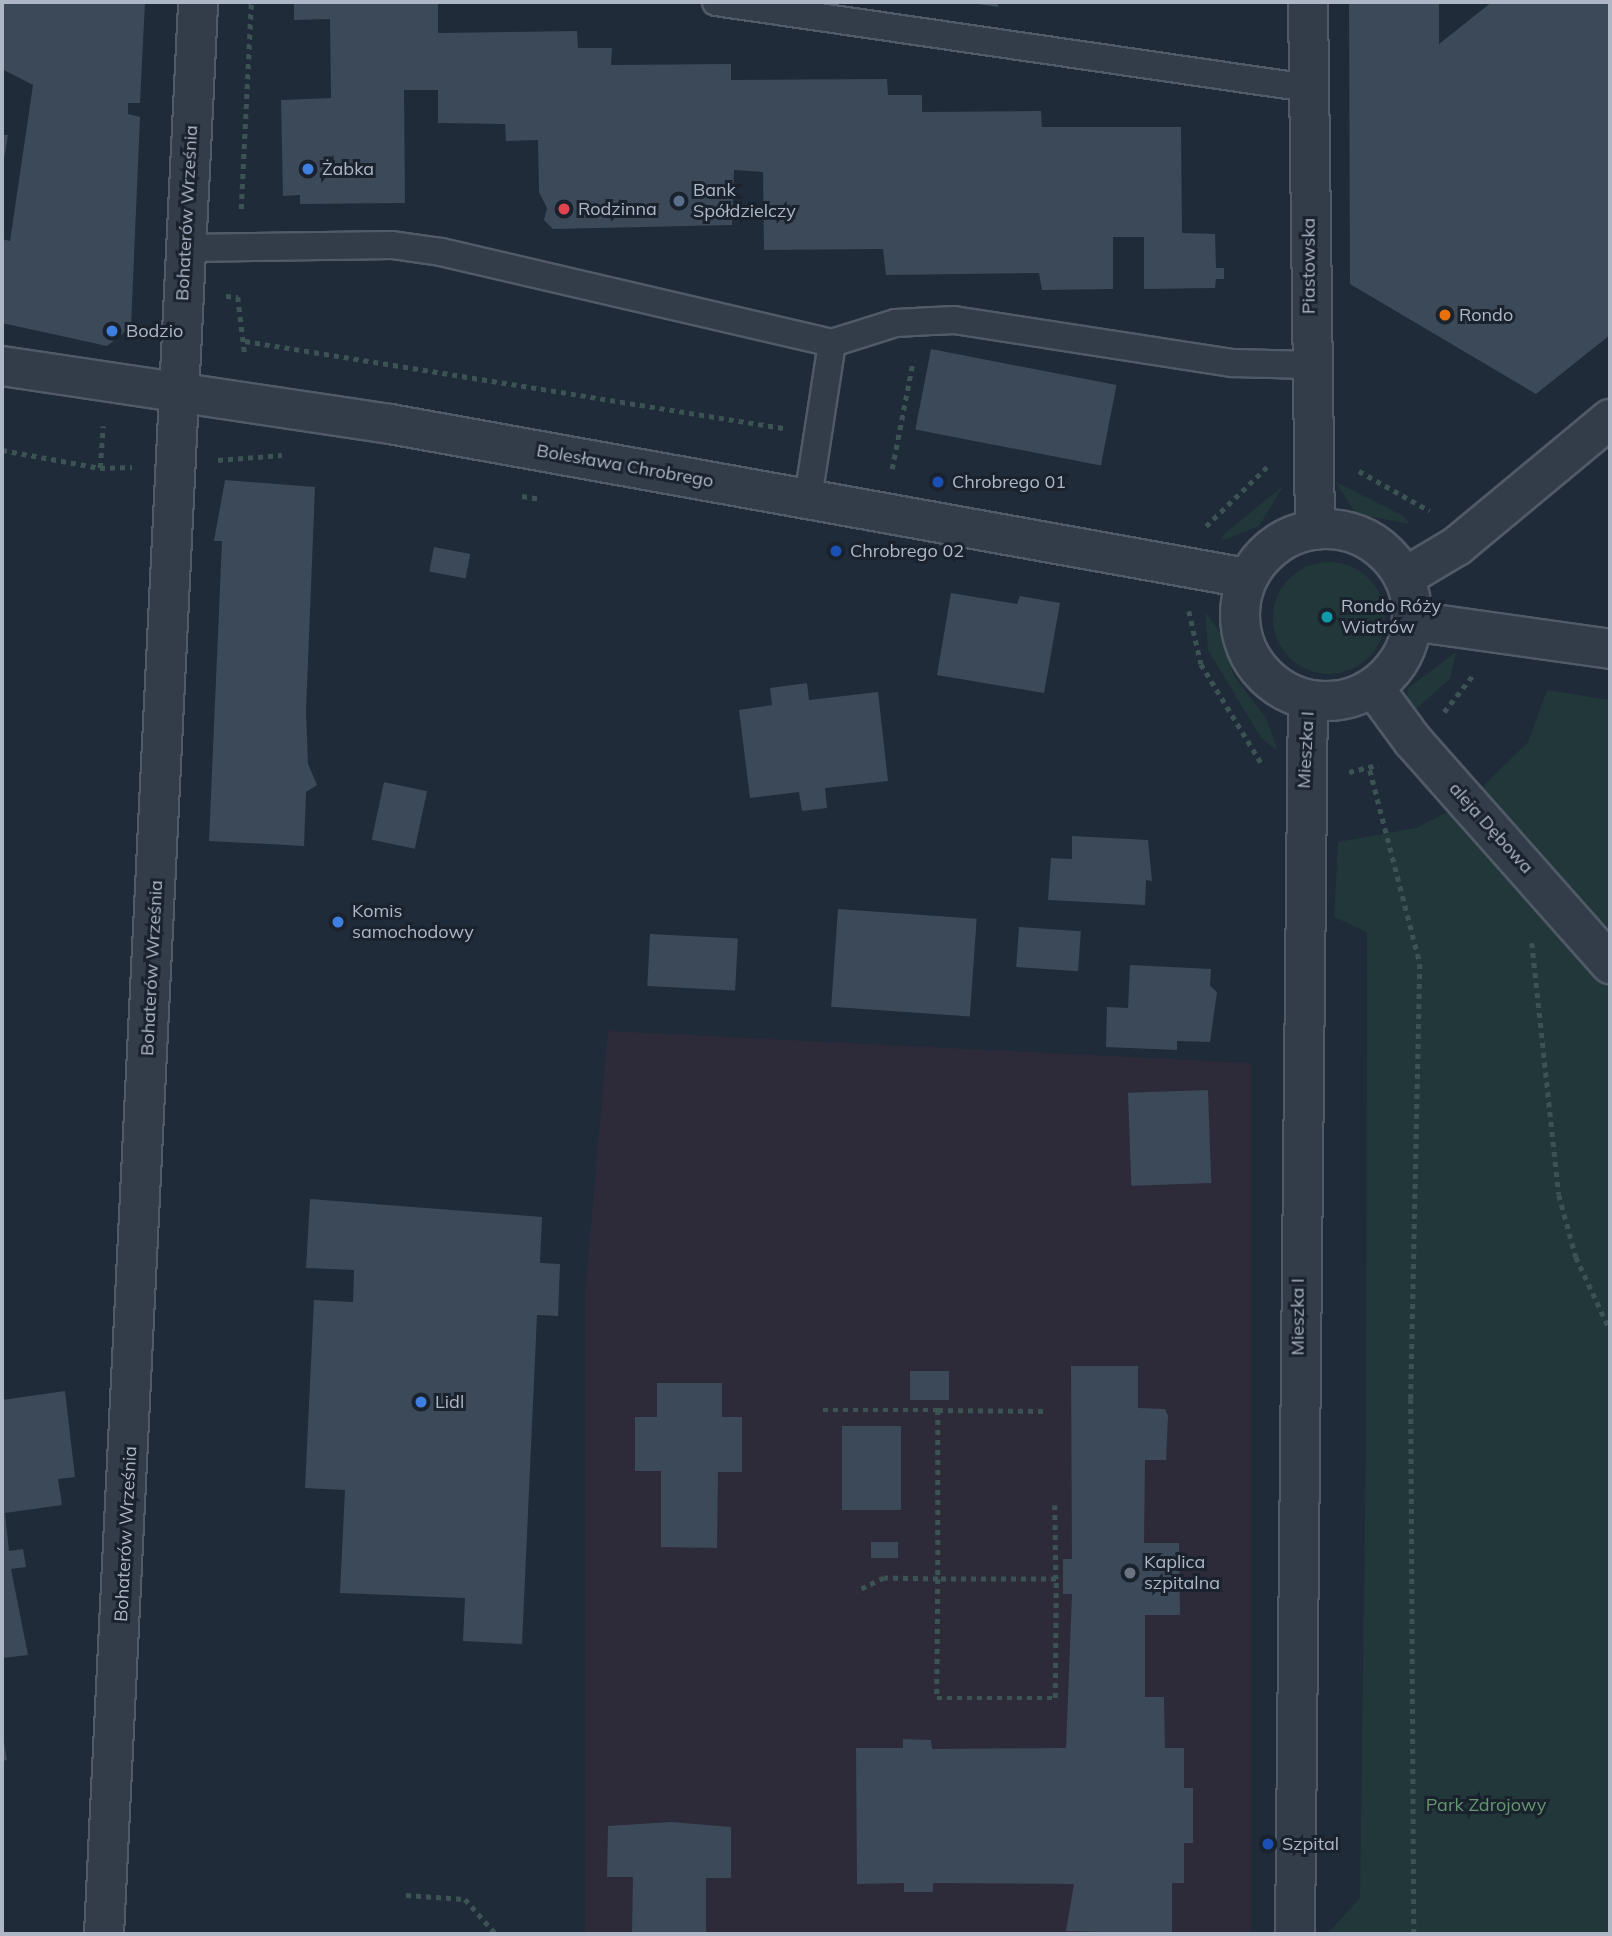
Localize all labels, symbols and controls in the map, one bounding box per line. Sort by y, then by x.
street label: Bohaterów Września [172,125,202,301]
place label: Żabka [322,158,374,180]
marker: Żabka [300,161,316,177]
place label: Bank Spółdzielczy [693,180,796,222]
marker: Bank Spółdzielczy [671,193,687,209]
place label: Rodzinna [578,198,657,220]
marker: Rodzinna [556,201,572,217]
street label: Piastowska [1298,218,1320,314]
place label: Rondo [1459,304,1513,326]
marker: Rondo [1437,307,1453,323]
place label: Bodzio [126,320,183,342]
marker: Bodzio [104,323,120,339]
street label: Bolesława Chrobrego [535,440,715,492]
place label: Chrobrego 01 [952,471,1066,493]
marker: Chrobrego 01 [930,474,946,490]
place label: Chrobrego 02 [850,540,964,562]
marker: Chrobrego 02 [828,543,844,559]
place label: Rondo Róży Wiatrów [1341,596,1441,638]
marker: Rondo Róży Wiatrów [1319,609,1335,625]
street label: Mieszka I [1293,711,1319,789]
street label: aleja Dębowa [1444,778,1538,878]
street label: Bohaterów Września [137,880,167,1056]
place label: Komis samochodowy [352,901,474,944]
marker: Komis samochodowy [330,914,346,930]
street label: Mieszka I [1287,1278,1309,1356]
place label: Lidl [435,1391,464,1413]
marker: Lidl [413,1394,429,1410]
street label: Bohaterów Września [111,1446,141,1622]
place label: Kaplica szpitalna [1144,1552,1220,1594]
marker: Kaplica szpitalna [1122,1565,1138,1581]
park label: Park Zdrojowy [1426,1794,1546,1816]
place label: Szpital [1282,1833,1339,1855]
marker: Szpital [1260,1836,1276,1852]

